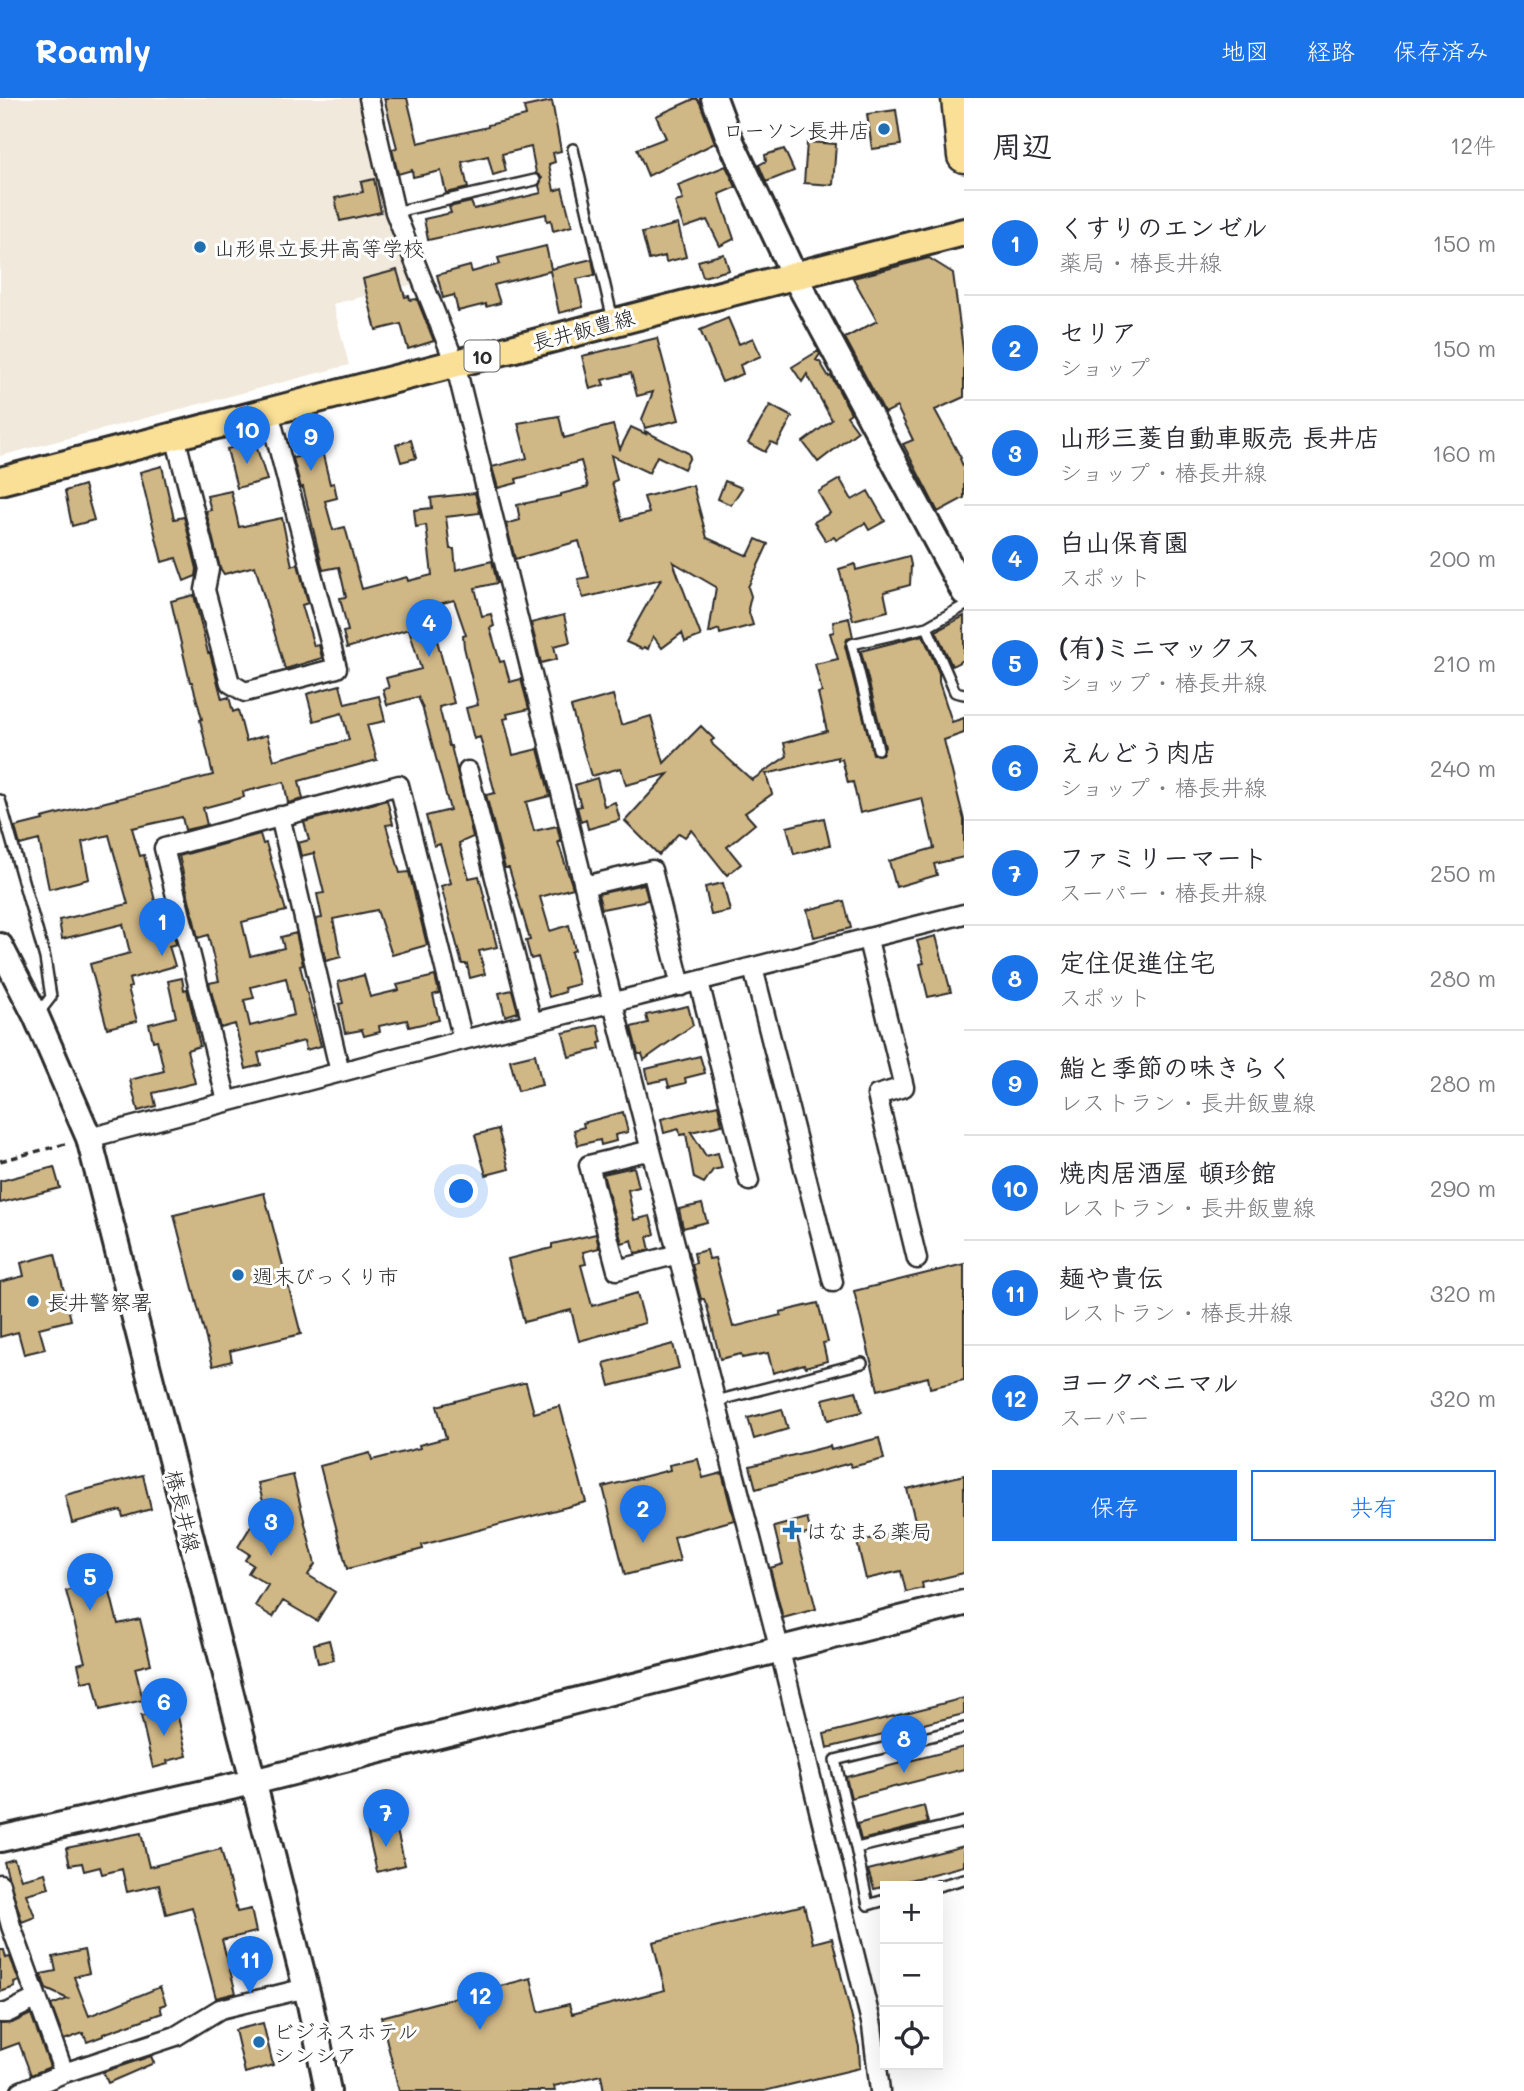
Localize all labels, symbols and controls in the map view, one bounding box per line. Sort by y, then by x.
text: Roamly [35,28,151,71]
text: 地図 [1221,35,1269,66]
text: 経路 [1307,35,1355,66]
text: 保存済み [1393,35,1489,66]
place label: ローソン長井店 [723,116,870,143]
marker: ローソン長井店 [876,121,892,137]
text: 周辺 [992,125,1052,165]
text: 12件 [1450,130,1496,160]
text: くすりのエンゼル [1059,210,1268,244]
text: 1 [1010,228,1020,258]
text: 150 m [1432,228,1496,258]
place label: 山形県立長井高等学校 [214,234,424,261]
marker: 山形県立長井高等学校 [192,239,208,255]
text: 薬局 · 椿長井線 [1059,247,1222,277]
street label: 長井飯豊線 [529,302,637,356]
text: セリア [1059,315,1137,349]
text: 2 [1009,333,1021,363]
text: 150 m [1432,333,1496,363]
road number: 10 [464,340,500,372]
text: ショップ [1059,352,1150,382]
pin: 10 [224,406,270,464]
pin: 9 [288,413,334,471]
text: 山形三菱自動車販売 長井店 [1059,420,1380,454]
text: 3 [1008,438,1022,468]
text: 160 m [1432,438,1496,468]
text: ショップ · 椿長井線 [1059,457,1267,487]
text: 白山保育園 [1059,525,1189,559]
text: 4 [1008,543,1022,573]
text: 200 m [1429,543,1496,573]
text: スポット [1059,562,1151,592]
pin: 4 [406,599,452,657]
text: (有)ミニマックス [1059,630,1261,664]
text: 5 [1008,648,1022,678]
text: 210 m [1433,648,1496,678]
text: ショップ · 椿長井線 [1059,667,1267,697]
text: えんどう肉店 [1059,735,1217,769]
text: 6 [1008,753,1022,783]
text: 240 m [1430,753,1496,783]
text: ショップ · 椿長井線 [1059,772,1267,802]
text: ファミリーマート [1059,840,1268,874]
text: 7 [1009,858,1021,888]
text: 250 m [1430,858,1496,888]
text: スーパー · 椿長井線 [1059,877,1267,907]
pin: 1 [139,898,185,956]
text: 定住促進住宅 [1059,945,1215,979]
text: 8 [1008,963,1022,993]
text: 280 m [1429,963,1496,993]
text: スポット [1059,982,1151,1012]
text: 鮨と季節の味きらく [1059,1050,1293,1084]
text: 9 [1008,1068,1022,1098]
text: 280 m [1429,1068,1496,1098]
text: レストラン · 長井飯豊線 [1059,1087,1316,1117]
text: 焼肉居酒屋 頓珍館 [1059,1155,1276,1189]
text: 10 [1003,1173,1027,1203]
text: 290 m [1430,1173,1496,1203]
your location [444,1174,478,1208]
text: レストラン · 長井飯豊線 [1059,1192,1316,1222]
text: 麺や貴伝 [1059,1260,1163,1294]
place label: 週末びっくり市 [252,1262,399,1289]
marker: 週末びっくり市 [230,1267,246,1283]
text: 11 [1005,1278,1025,1308]
text: 320 m [1430,1278,1496,1308]
place label: 長井警察署 [47,1288,152,1315]
marker: 長井警察署 [25,1293,41,1309]
text: レストラン · 椿長井線 [1059,1297,1293,1327]
text: ヨークベニマル [1059,1365,1239,1399]
text: 12 [1003,1383,1027,1413]
text: 320 m [1430,1383,1496,1413]
text: スーパー [1059,1402,1150,1432]
street label: 椿長井線 [161,1467,207,1555]
button: 保存 [992,1470,1237,1541]
button: 共有 [1251,1470,1496,1541]
pin: 2 [620,1485,666,1543]
pin: 3 [248,1498,294,1556]
place label: はなまる薬局 [806,1517,932,1544]
marker: はなまる薬局 [784,1522,800,1538]
pin: 5 [67,1553,113,1611]
pin: 6 [141,1678,187,1736]
pin: 8 [881,1715,927,1773]
pin: 7 [363,1789,409,1847]
map controls [880,1881,943,2070]
button: + [880,1881,943,1944]
pin: 11 [227,1936,273,1994]
button: − [880,1944,943,2007]
pin: 12 [457,1972,503,2030]
button: locate [880,2007,943,2070]
place label: ビジネスホテル シンシア [273,2017,418,2068]
marker: ビジネスホテル シンシア [251,2034,267,2050]

